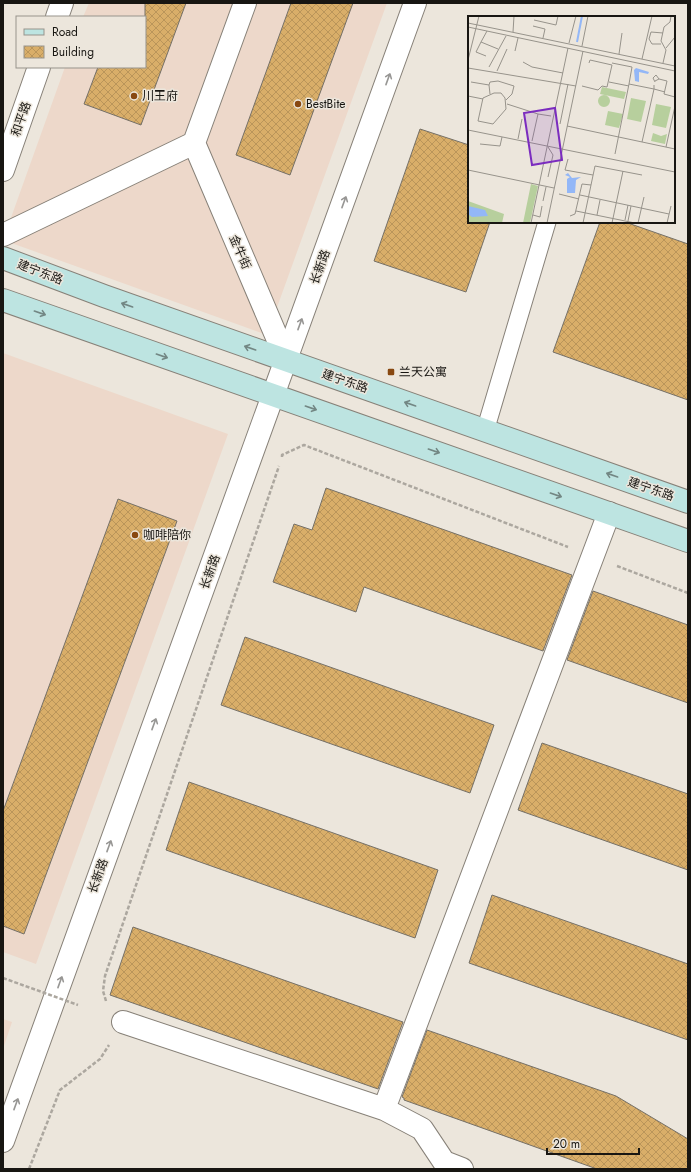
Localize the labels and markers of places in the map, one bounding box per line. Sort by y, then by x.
place label: 川王府 [142,87,178,105]
marker: 川王府 [129,91,139,101]
place label: BestBite [306,95,345,113]
marker: BestBite [293,99,303,109]
place label: 兰天公寓 [399,363,447,381]
marker: 兰天公寓 [386,367,396,377]
place label: 咖啡陪你 [143,526,191,544]
marker: 咖啡陪你 [130,530,140,540]

